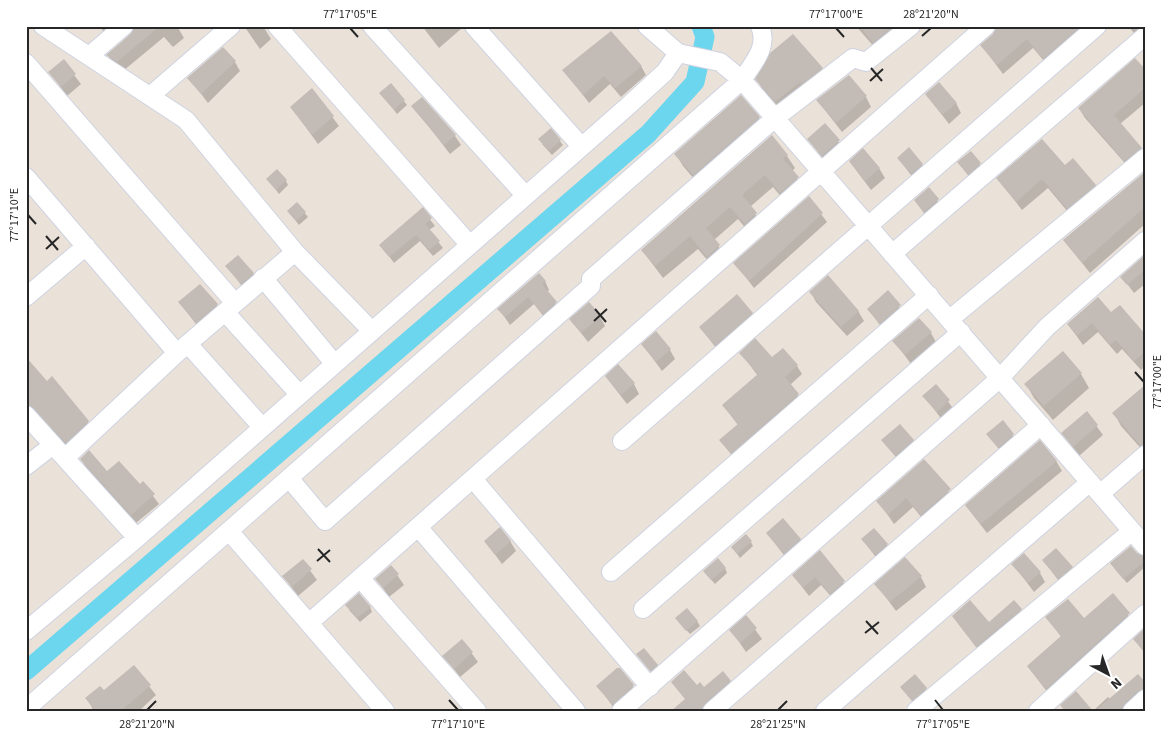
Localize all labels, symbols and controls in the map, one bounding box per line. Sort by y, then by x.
text: 77°17'05"E [323,6,377,23]
text: 77°17'00"E [809,6,863,23]
text: 28°21'20"N [903,6,959,23]
text: 77°17'10"E [6,188,23,242]
text: 77°17'00"E [1149,355,1166,409]
north arrow [1084,650,1134,700]
text: N [1106,672,1126,694]
text: 28°21'20"N [119,716,175,733]
text: 77°17'10"E [431,716,485,733]
text: 28°21'25"N [750,716,806,733]
text: 77°17'05"E [916,716,970,733]

